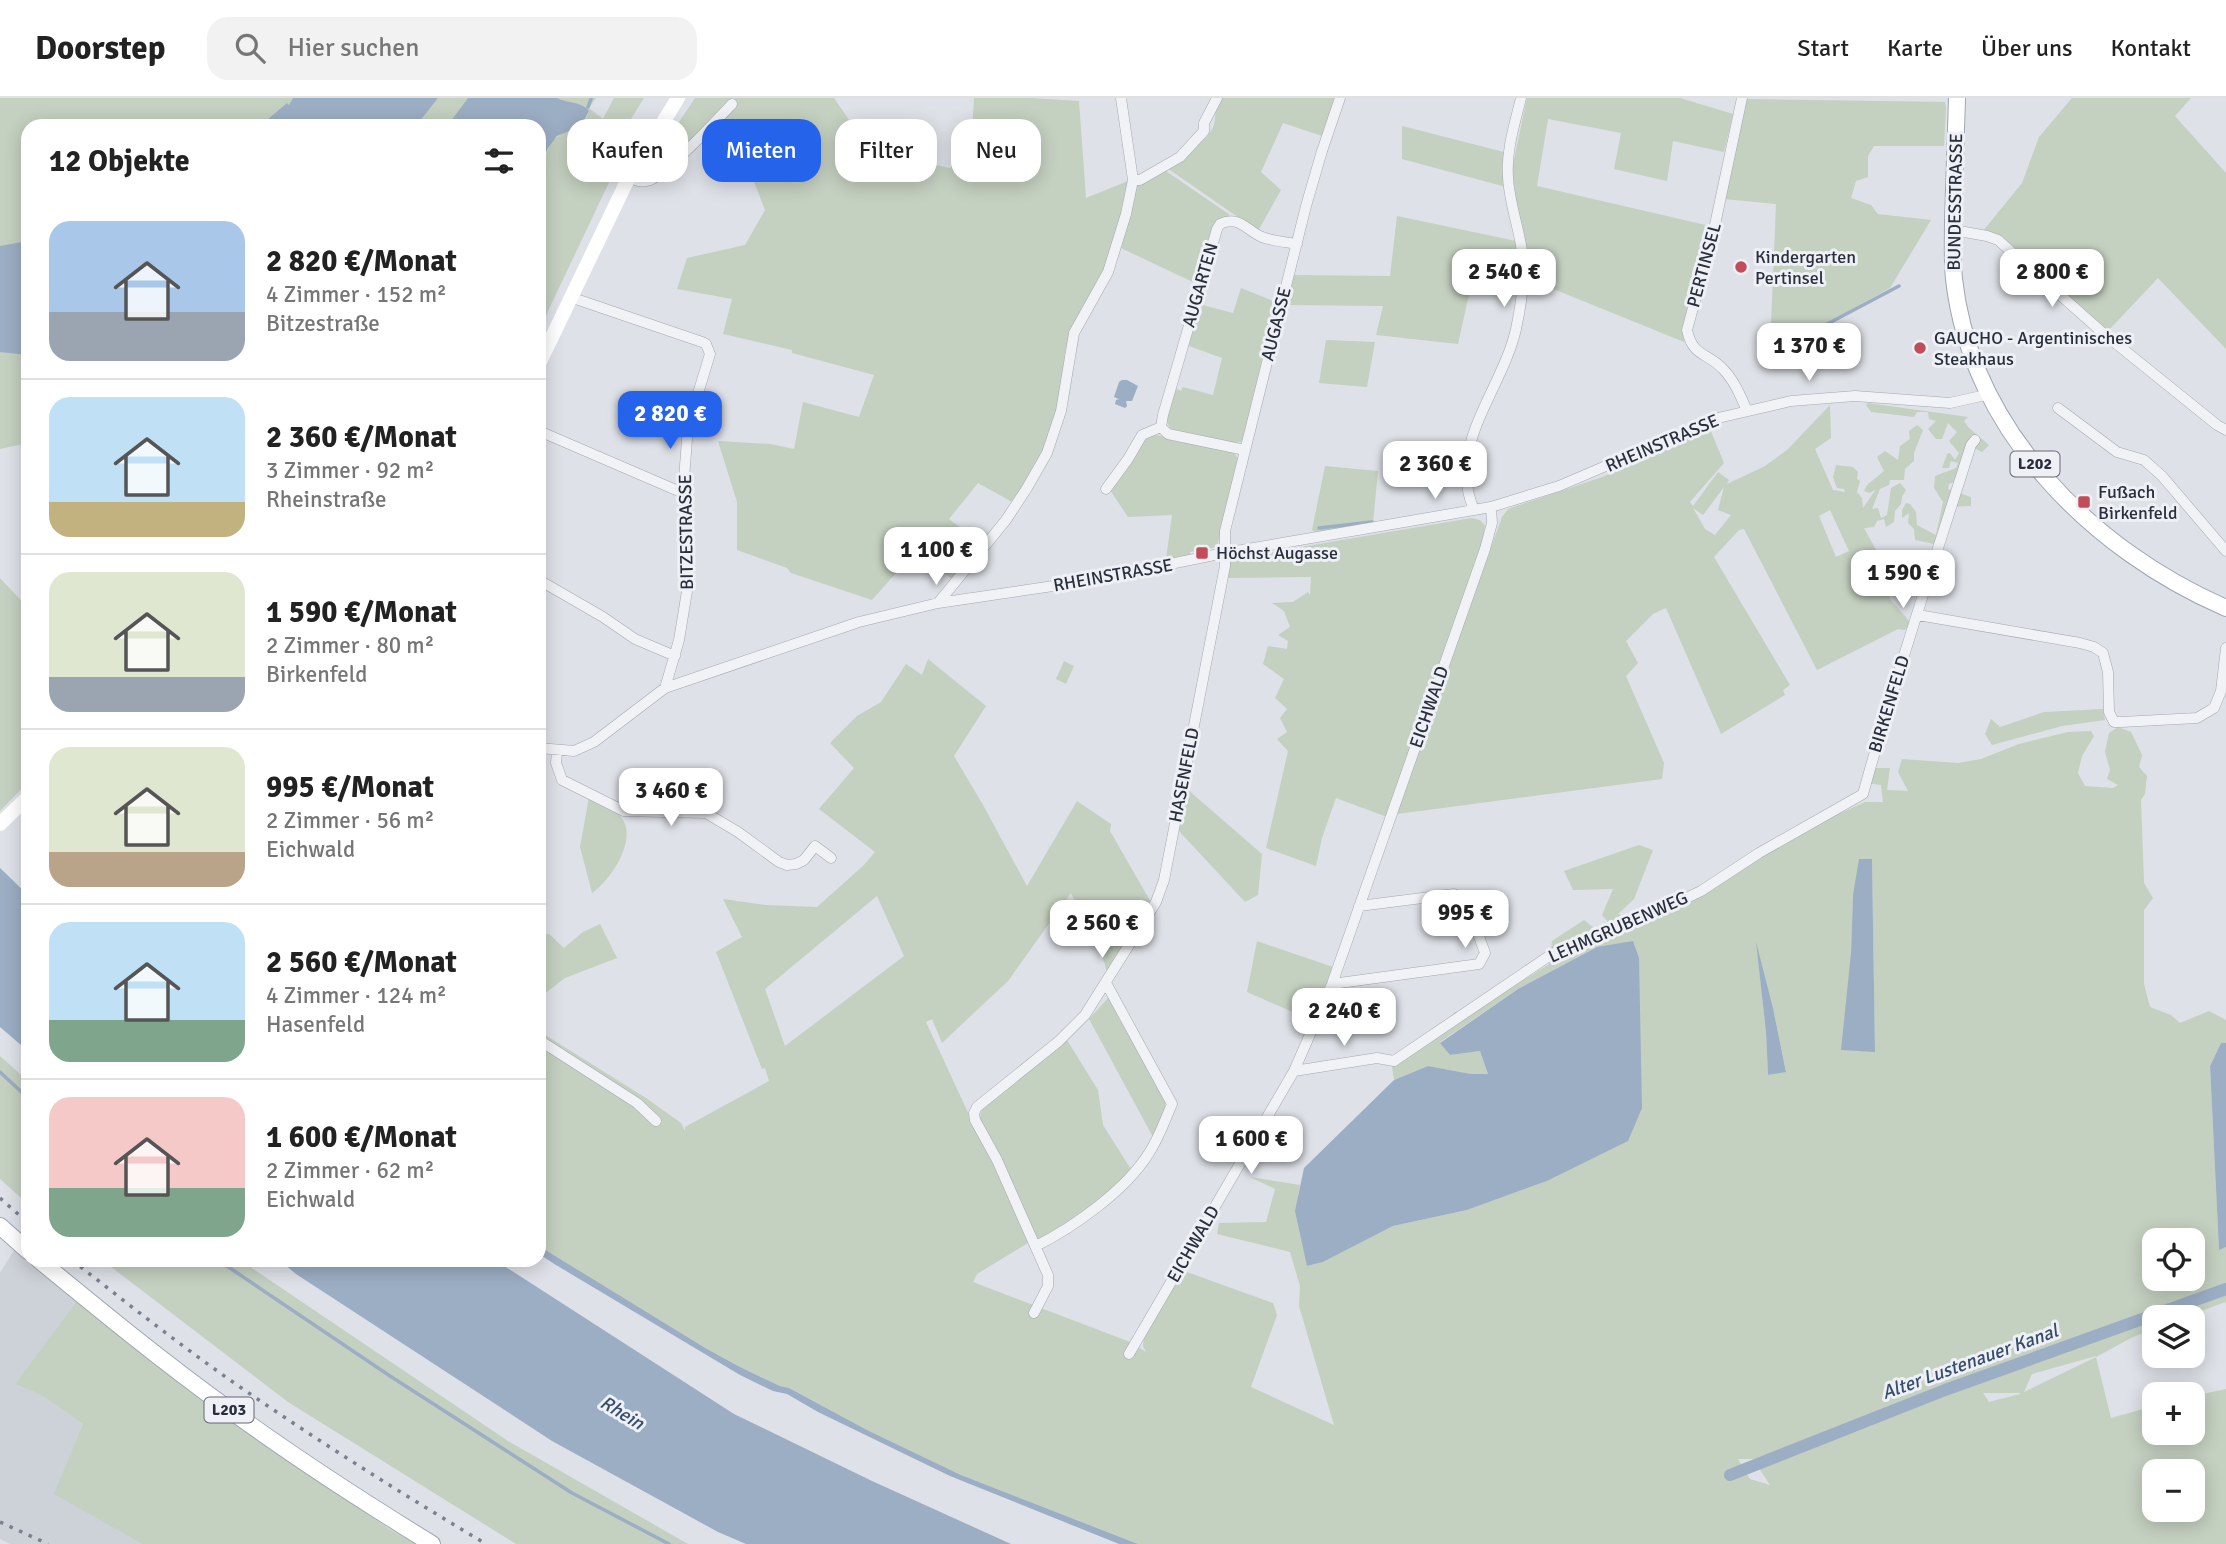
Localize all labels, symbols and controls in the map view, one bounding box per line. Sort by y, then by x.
search box [207,17,697,80]
text: Doorstep [35,28,165,69]
icon: search [231,29,269,67]
text: Hier suchen [287,32,419,64]
text: Start [1797,33,1849,63]
text: Karte [1887,33,1943,63]
text: Über uns [1981,33,2073,63]
text: Kontakt [2111,33,2191,63]
chip: Kaufen [567,119,688,182]
chip: Mieten [702,119,821,182]
chip: Filter [835,119,937,182]
chip: Neu [951,119,1041,182]
street label: BUNDESSTRASSE [1943,133,1967,271]
icon: filters [480,142,518,180]
text: 12 Objekte [49,143,190,180]
street label: PERTINSEL [1682,220,1726,310]
street label: AUGARTEN [1177,240,1223,330]
text: 2 820 €/Monat [266,243,457,280]
place label: Kindergarten Pertinsel [1755,246,1856,289]
icon: home [105,249,189,333]
pin: 2 540 € [1439,250,1569,309]
pin: 2 800 € [1987,250,2117,309]
text: 2 540 € [1468,257,1540,286]
text: 2 800 € [2016,257,2088,286]
marker: Kindergarten Pertinsel [1733,259,1749,275]
text: 4 Zimmer · 152 m² [266,280,447,309]
street label: AUGASSE [1256,285,1296,363]
text: Bitzestraße [266,309,380,338]
pin: 1 370 € [1744,324,1874,383]
place label: GAUCHO - Argentinisches Steakhaus [1934,327,2132,370]
text: 1 370 € [1773,331,1845,360]
marker: GAUCHO - Argentinisches Steakhaus [1912,340,1928,356]
pin: 2 820 € [605,392,735,451]
text: 2 820 € [634,399,706,428]
street label: RHEINSTRASSE [1602,409,1722,477]
text: 2 360 €/Monat [266,419,457,456]
icon: home [105,425,189,509]
pin: 2 360 € [1370,442,1500,501]
text: 2 360 € [1399,449,1471,478]
road number: L202 [2010,452,2060,476]
text: 3 Zimmer · 92 m² [266,456,434,485]
street label: BITZESTRASSE [674,474,698,590]
place label: Fußach Birkenfeld [2098,481,2177,524]
text: Rheinstraße [266,485,387,514]
marker: Fußach Birkenfeld [2076,494,2092,510]
pin: 1 100 € [871,528,1001,587]
text: 1 100 € [900,535,972,564]
place label: Höchst Augasse [1216,542,1338,564]
marker: Höchst Augasse [1194,545,1210,561]
pin: 1 590 € [1838,550,1968,610]
street label: RHEINSTRASSE [1051,554,1175,596]
text: 1 590 € [1867,558,1939,587]
text: 1 590 €/Monat [266,594,457,631]
icon: home [105,600,189,684]
text: 2 Zimmer · 80 m² [266,631,434,660]
street label: BIRKENFELD [1864,653,1914,755]
text: Birkenfeld [266,660,368,689]
street label: EICHWALD [1405,663,1453,751]
street label: HASENFELD [1164,726,1204,824]
pin: 3 460 € [606,768,736,828]
text: 995 €/Monat [266,769,434,806]
icon: home [105,775,189,859]
text: 3 460 € [635,776,707,805]
text: 2 Zimmer · 56 m² [266,806,434,835]
text: Eichwald [266,835,355,864]
street label: LEHMGRUBENWEG [1545,886,1691,968]
pin: 995 € [1416,890,1514,950]
text: 995 € [1438,898,1492,927]
pin: 2 560 € [1037,900,1167,960]
text: 2 560 € [1066,908,1138,937]
text: 2 560 €/Monat [266,944,457,981]
icon: home [105,950,189,1034]
text: 4 Zimmer · 124 m² [266,981,447,1010]
pin: 2 240 € [1279,988,1409,1048]
text: 2 240 € [1308,996,1380,1025]
text: Hasenfeld [266,1010,365,1039]
pin: 1 600 € [1186,1116,1316,1176]
text: 1 600 €/Monat [266,1119,457,1156]
text: 1 600 € [1215,1124,1287,1153]
icon: home [105,1125,189,1209]
text: 2 Zimmer · 62 m² [266,1156,434,1185]
text: Eichwald [266,1185,355,1214]
street label: EICHWALD [1162,1202,1224,1286]
map controls [2142,1228,2205,1522]
button: locate [2142,1228,2205,1291]
button: layers [2142,1305,2205,1368]
water label: Alter Lustenauer Kanal [1879,1319,2063,1405]
button: + [2142,1382,2205,1445]
water label: Rhein [596,1391,649,1436]
road number: L203 [204,1398,254,1422]
button: − [2142,1459,2205,1522]

